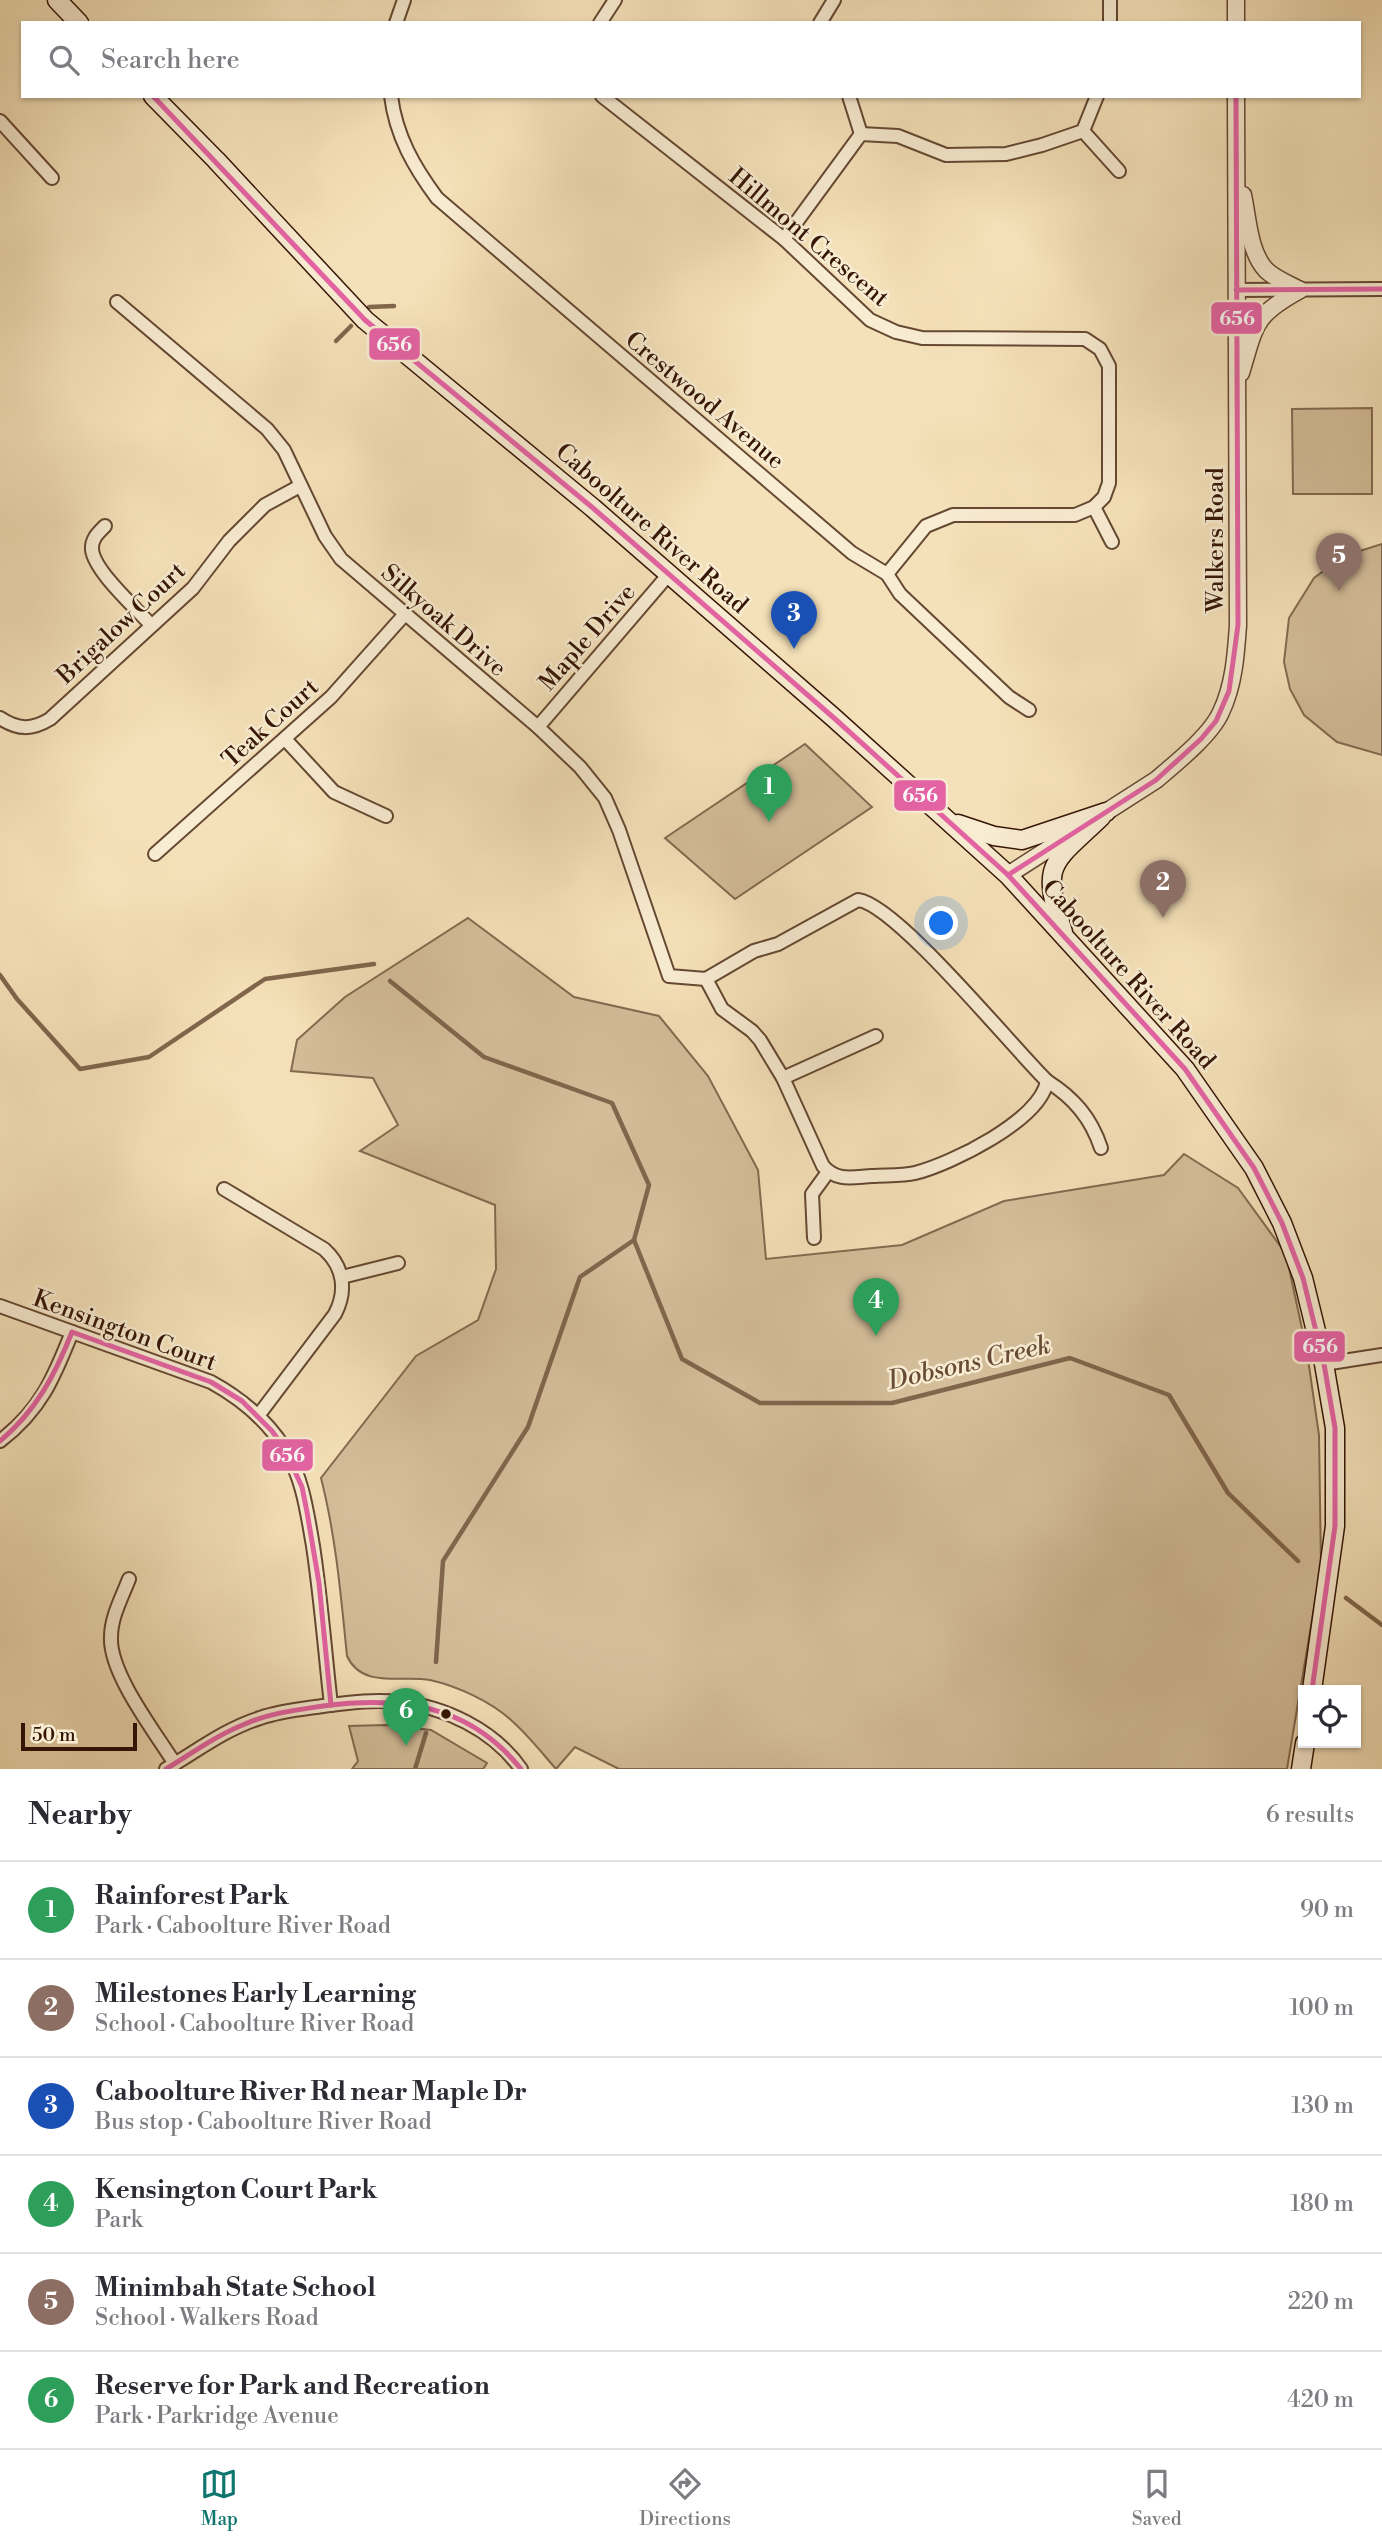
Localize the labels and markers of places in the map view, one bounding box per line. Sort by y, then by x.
pin: 5 [1316,533,1362,591]
pin: 3 [771,591,817,649]
pin: 1 [746,764,792,822]
pin: 2 [1140,860,1186,918]
pin: 4 [853,1278,899,1336]
pin: 6 [383,1688,429,1746]
unlabelled marker [439,1707,453,1721]

